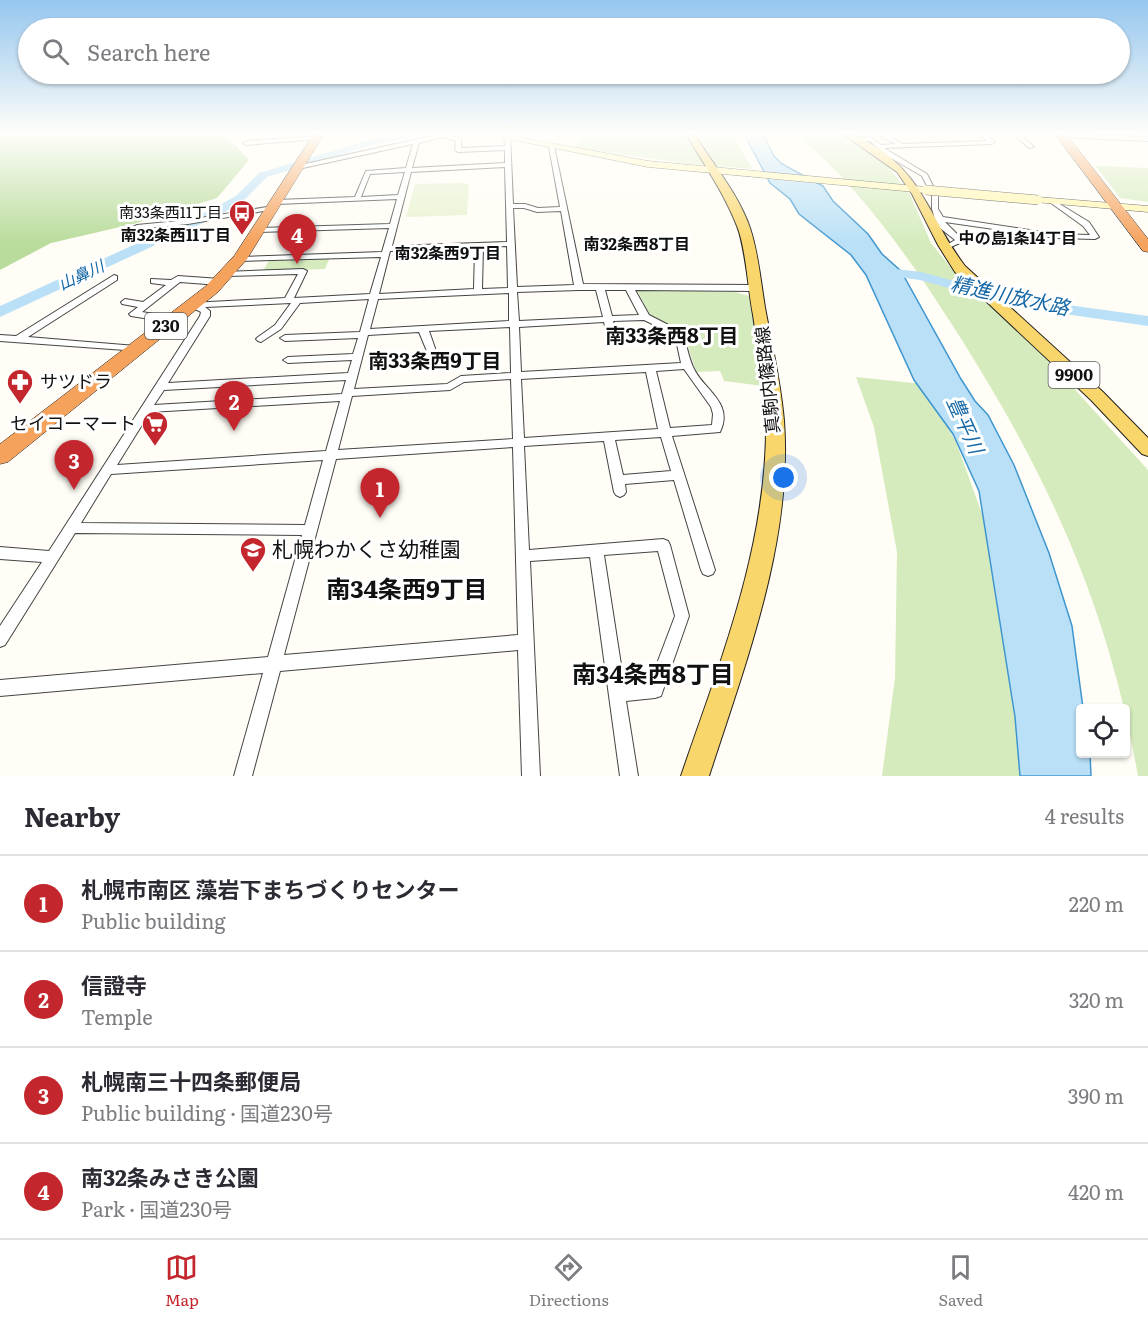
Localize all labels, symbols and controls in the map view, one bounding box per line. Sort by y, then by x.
search box [18,18,1130,84]
icon: search [39,35,72,68]
text: Search here [87,35,210,68]
bus stop icon: 南33条西11丁目 [227,198,257,236]
place label: 南33条西11丁目 [119,200,222,223]
pin: 4 [278,214,316,264]
district label: 南32条西11丁目 [121,222,231,246]
district label: 中の島1条14丁目 [959,225,1077,249]
district label: 南32条西8丁目 [584,231,690,255]
district label: 南32条西9丁目 [395,240,501,264]
water label: 山鼻川 [54,252,109,295]
water label: 精進川放水路 [949,267,1074,322]
road number: 230 [145,313,187,339]
district label: 南33条西8丁目 [605,319,739,349]
street label: 真駒内篠路線 [747,325,786,435]
district label: 南33条西9丁目 [368,344,502,374]
road number: 9900 [1048,362,1100,388]
pharmacy icon: サツドラ [5,367,35,405]
place label: サツドラ [40,367,112,394]
pin: 2 [214,382,254,431]
water label: 豊平川 [941,391,994,460]
place label: セイコーマート [10,409,136,436]
supermarket icon: セイコーマート [140,409,170,447]
pin: 3 [54,440,94,490]
your location [769,463,798,492]
pin: 1 [360,468,400,518]
place label: 札幌わかくさ幼稚園 [272,532,461,563]
school or university icon: 札幌わかくさ幼稚園 [238,535,268,573]
district label: 南34条西9丁目 [326,570,488,605]
district label: 南34条西8丁目 [572,655,734,690]
map controls [1076,704,1130,758]
button: locate [1076,704,1130,758]
text: Nearby [24,796,120,835]
text: 4 results [1045,800,1124,830]
text: 札幌市南区 藻岩下まちづくりセンター [81,872,459,905]
text: 1 [39,888,48,918]
text: 220 m [1069,888,1124,918]
text: Public building [81,905,226,935]
text: 信證寺 [81,968,147,1001]
text: 2 [38,984,49,1014]
text: 320 m [1069,984,1124,1014]
text: Temple [81,1001,153,1031]
text: 札幌南三十四条郵便局 [81,1064,301,1097]
text: 3 [38,1080,49,1110]
text: 390 m [1068,1080,1124,1110]
text: Public building · 国道230号 [81,1097,333,1127]
text: 南32条みさき公園 [81,1160,259,1193]
text: 4 [37,1176,50,1206]
text: 420 m [1068,1176,1124,1206]
text: Park · 国道230号 [81,1193,232,1223]
tab: Map [165,1251,199,1311]
tab: Directions [529,1251,609,1311]
tab: Saved [939,1251,983,1311]

